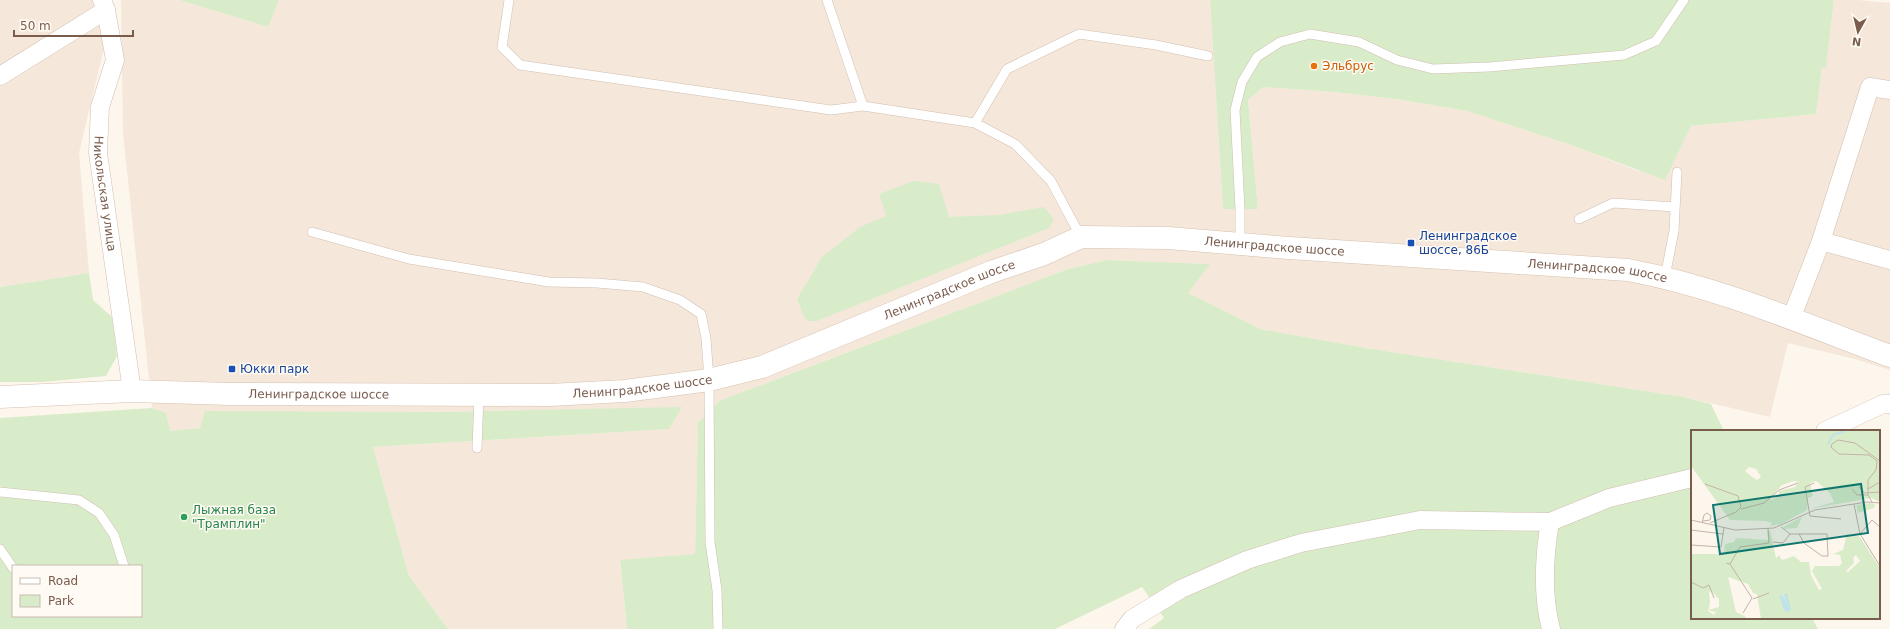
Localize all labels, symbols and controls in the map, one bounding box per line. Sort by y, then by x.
scale bar [14,12,133,38]
north arrow [1838,12,1878,52]
text: 50 m [20,19,51,33]
text: N [1851,34,1862,48]
place label: Эльбрус [1322,59,1374,73]
marker: Эльбрус [1309,61,1319,71]
street label: Никольская улица [91,135,119,252]
place label: Ленинградское шоссе, 86Б [1419,229,1517,257]
street label: Ленинградское шоссе [1204,234,1345,259]
marker: Ленинградское шоссе, 86Б [1406,238,1416,248]
street label: Ленинградское шоссе [1527,256,1669,285]
street label: Ленинградское шоссе [881,257,1017,323]
place label: Юкки парк [240,362,309,376]
marker: Юкки парк [227,364,237,374]
street label: Ленинградское шоссе [572,373,713,401]
street label: Ленинградское шоссе [248,387,389,401]
inset map [1691,430,1880,619]
place label: Лыжная база "Трамплин" [192,503,276,531]
marker: Лыжная база "Трамплин" [179,512,189,522]
legend [12,565,142,617]
text: Road [48,574,78,588]
text: Park [48,594,74,608]

